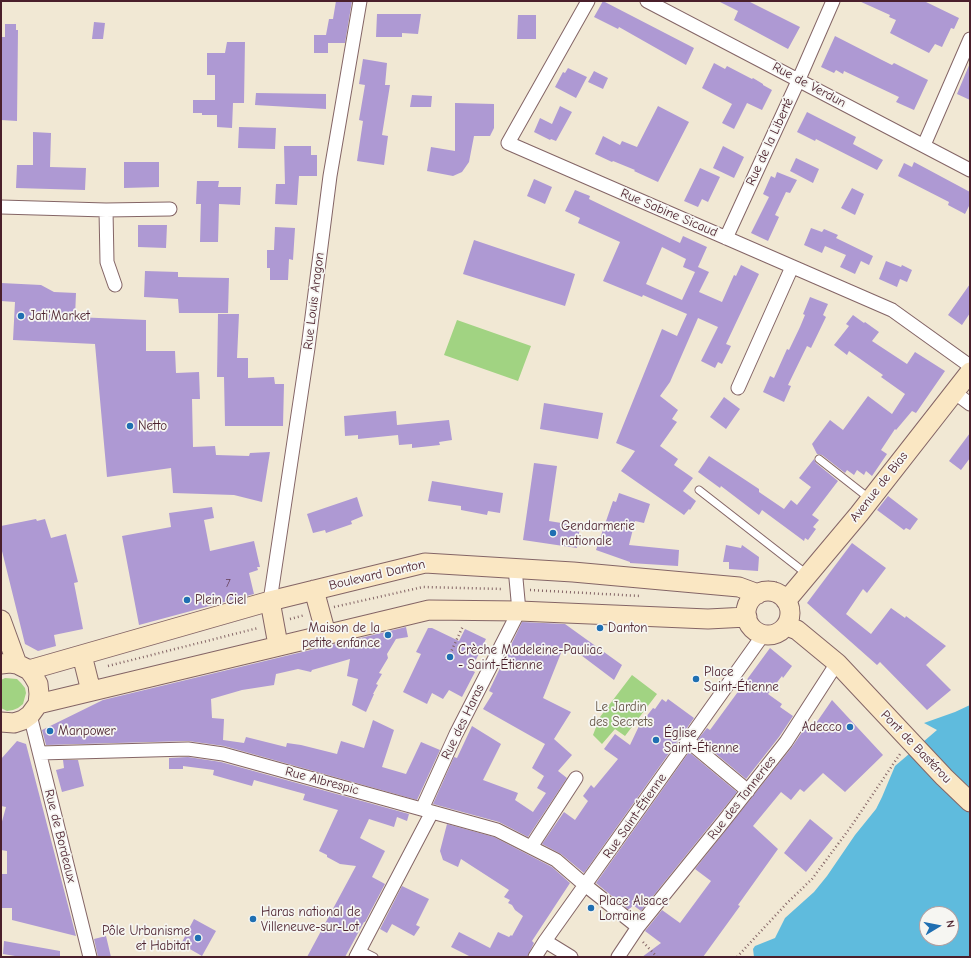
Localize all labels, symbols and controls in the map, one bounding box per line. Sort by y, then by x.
street label: Rue de Verdun [769,59,849,111]
street label: Rue de la Liberté [743,96,797,188]
street label: Rue Sabine Sicaud [618,186,720,240]
street label: Rue Louis Aragon [300,251,328,351]
place label: Jati'Market [29,308,90,324]
marker: Jati'Market [16,311,26,321]
place label: Netto [138,418,167,434]
marker: Netto [125,421,135,431]
street label: Avenue de Bias [847,449,911,525]
place label: Gendarmerie nationale [561,518,635,549]
marker: Gendarmerie nationale [548,528,558,538]
street label: Boulevard Danton [327,556,427,594]
house number: 7 [225,577,231,591]
place label: Plein Ciel [195,592,246,608]
marker: Plein Ciel [182,595,192,605]
place label: Maison de la petite enfance [302,620,380,651]
place label: Danton [608,620,647,636]
marker: Danton [595,623,605,633]
marker: Maison de la petite enfance [383,630,393,640]
place label: Crèche Madeleine-Pauliac - Saint-Étienne [458,642,602,673]
marker: Crèche Madeleine-Pauliac - Saint-Étienne [445,652,455,662]
place label: Place Saint-Étienne [704,664,779,695]
marker: Place Saint-Étienne [691,674,701,684]
street label: Rue des Haras [438,682,488,762]
park label: Le Jardin des Secrets [589,699,653,730]
street label: Pont de Bastérou [877,707,955,787]
place label: Adecco [802,719,842,735]
marker: Adecco [845,722,855,732]
place label: Manpower [58,723,116,739]
place label: Église Saint-Étienne [664,725,739,756]
marker: Manpower [45,726,55,736]
marker: Église Saint-Étienne [651,735,661,745]
street label: Rue des Tanneries [705,753,779,843]
street label: Rue Albrespic [283,764,361,798]
street label: Rue Saint-Étienne [600,771,670,861]
street label: Rue de Bordeaux [41,788,79,884]
place label: Place Alsace Lorraine [599,893,668,924]
marker: Place Alsace Lorraine [586,903,596,913]
place label: Haras national de Villeneuve-sur-Lot [261,904,360,935]
north arrow [919,906,959,946]
marker: Haras national de Villeneuve-sur-Lot [248,914,258,924]
text: N [943,919,957,929]
place label: Pôle Urbanisme et Habitat [102,923,190,954]
marker: Pôle Urbanisme et Habitat [193,933,203,943]

